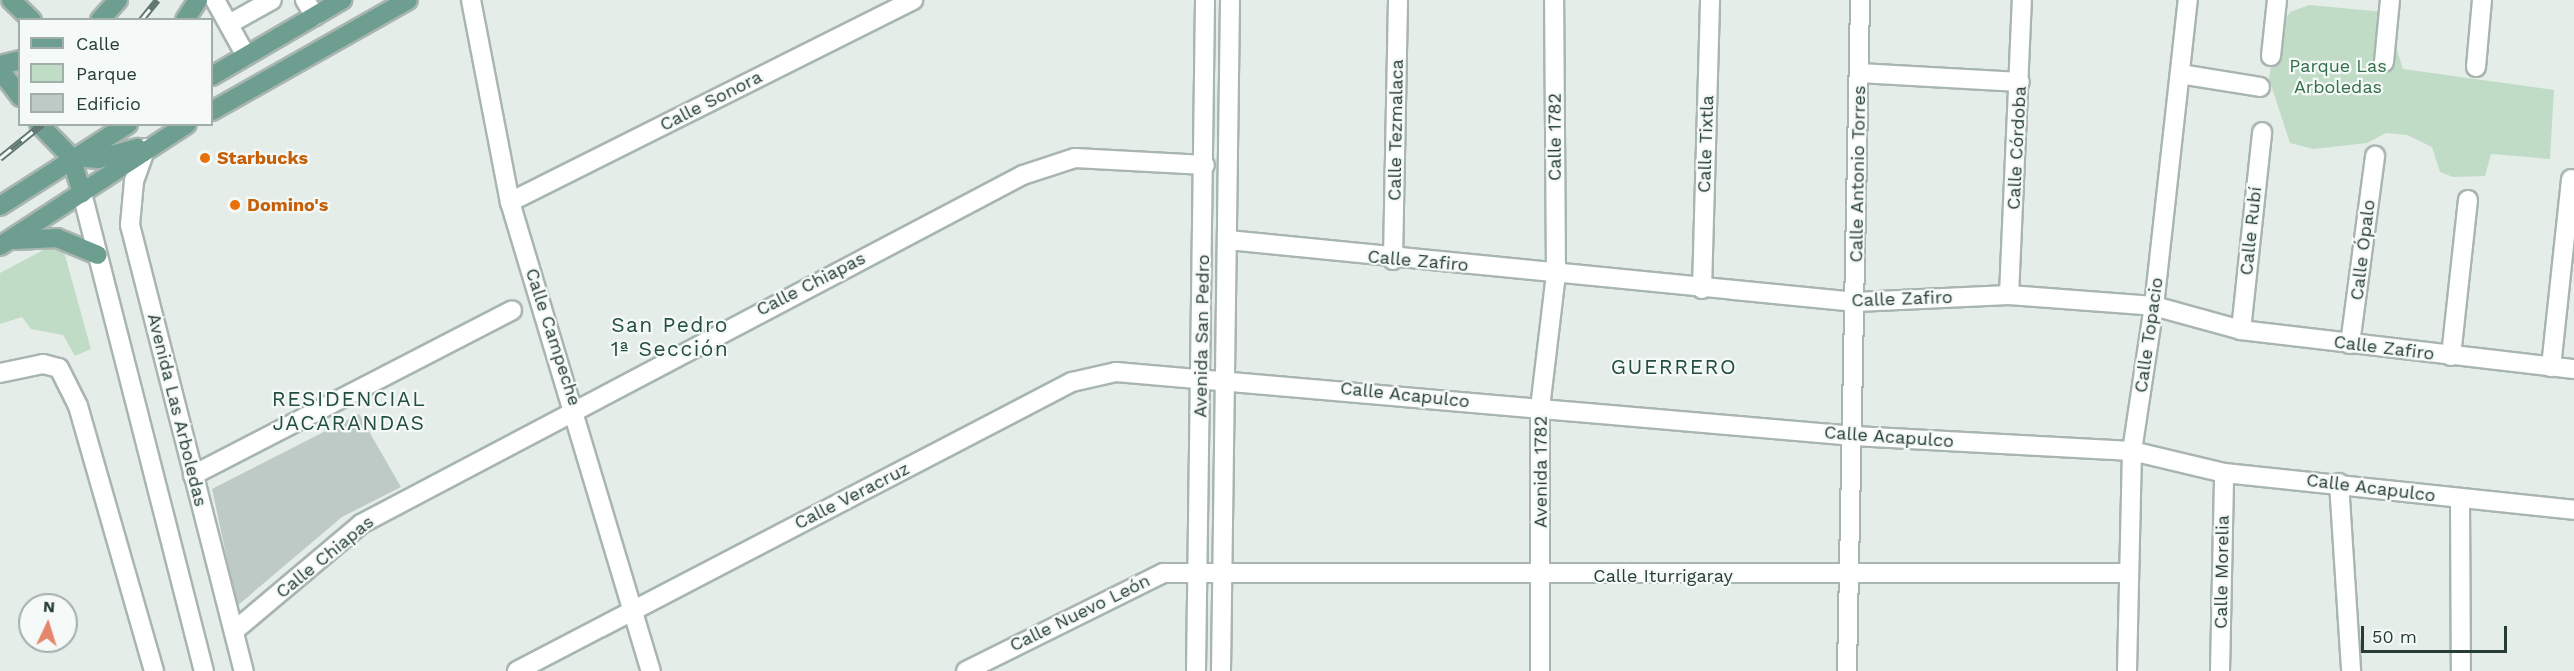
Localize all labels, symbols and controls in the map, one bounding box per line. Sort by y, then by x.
legend [18,18,213,126]
text: Calle [76,33,120,54]
park label: Parque Las Arboledas [2289,56,2387,98]
street label: Calle Tezmalaca [1384,59,1408,201]
text: Parque [76,63,137,84]
street label: Calle Sonora [656,66,766,136]
street label: Calle Antonio Torres [1846,85,1870,263]
street label: Calle Córdoba [2003,86,2031,210]
text: Edificio [76,93,141,114]
street label: Calle 1782 [1544,93,1566,181]
street label: Calle Tixtla [1693,95,1719,193]
place label: Starbucks [217,147,308,169]
marker: Starbucks [198,151,212,165]
street label: Calle Rubí [2236,186,2266,276]
place label: Domino's [247,194,328,216]
marker: Domino's [228,198,242,212]
street label: Calle Ópalo [2346,198,2380,302]
street label: Calle Zafiro [1367,246,1469,276]
street label: Calle Chiapas [753,247,869,321]
street label: Avenida San Pedro [1190,254,1214,418]
street label: Calle Campeche [521,266,585,408]
street label: Calle Topacio [2130,276,2168,394]
street label: Calle Zafiro [1851,286,1953,312]
street label: Avenida Las Arboledas [142,311,212,509]
district label: San Pedro 1ª Sección [611,312,729,362]
street label: Calle Zafiro [2332,331,2436,365]
district label: GUERRERO [1611,354,1737,380]
street label: Calle Acapulco [1339,377,1471,413]
district label: RESIDENCIAL JACARANDAS [272,386,426,436]
street label: Avenida 1782 [1530,416,1552,528]
street label: Calle Acapulco [1823,422,1955,452]
street label: Calle Veracruz [791,458,913,534]
street label: Calle Acapulco [2305,469,2437,507]
street label: Calle Chiapas [272,511,378,603]
street label: Calle Morelia [2210,515,2234,629]
street label: Calle Iturrigaray [1593,565,1733,587]
street label: Calle Nuevo León [1006,570,1154,656]
north arrow [18,593,78,653]
text: N [43,597,56,616]
scale bar [2364,614,2510,652]
text: 50 m [2372,626,2417,647]

